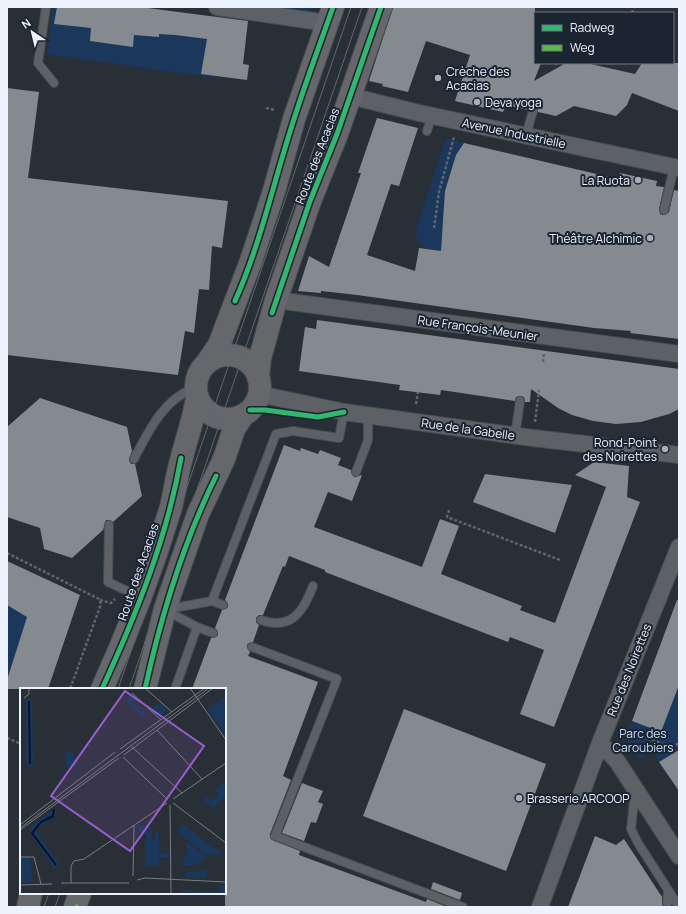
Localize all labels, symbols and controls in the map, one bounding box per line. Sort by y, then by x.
north arrow [12,12,52,52]
legend [534,12,674,64]
text: N [18,15,34,32]
text: Radweg [570,19,614,36]
text: Weg [570,39,595,56]
place label: Crèche des Acacias [446,63,510,94]
marker: Crèche des Acacias [433,73,443,83]
place label: Deva yoga [485,94,542,111]
marker: Deva yoga [472,97,482,107]
street label: Route des Acacias [291,105,343,207]
street label: Avenue Industrielle [461,114,567,152]
place label: La Ruota [582,172,630,189]
marker: La Ruota [633,175,643,185]
place label: Théâtre Alchimic [549,230,642,247]
marker: Théâtre Alchimic [645,233,655,243]
street label: Rue François-Meunier [417,311,540,345]
street label: Rue de la Gabelle [420,414,516,444]
place label: Rond-Point des Noirettes [583,434,657,465]
marker: Rond-Point des Noirettes [660,444,670,454]
street label: Route des Acacias [113,521,163,623]
street label: Rue des Noirettes [603,621,655,719]
inset map [20,688,226,894]
park label: Parc des Caroubiers [613,725,674,756]
place label: Brasserie ARCOOP [527,790,630,807]
marker: Brasserie ARCOOP [514,793,524,803]

